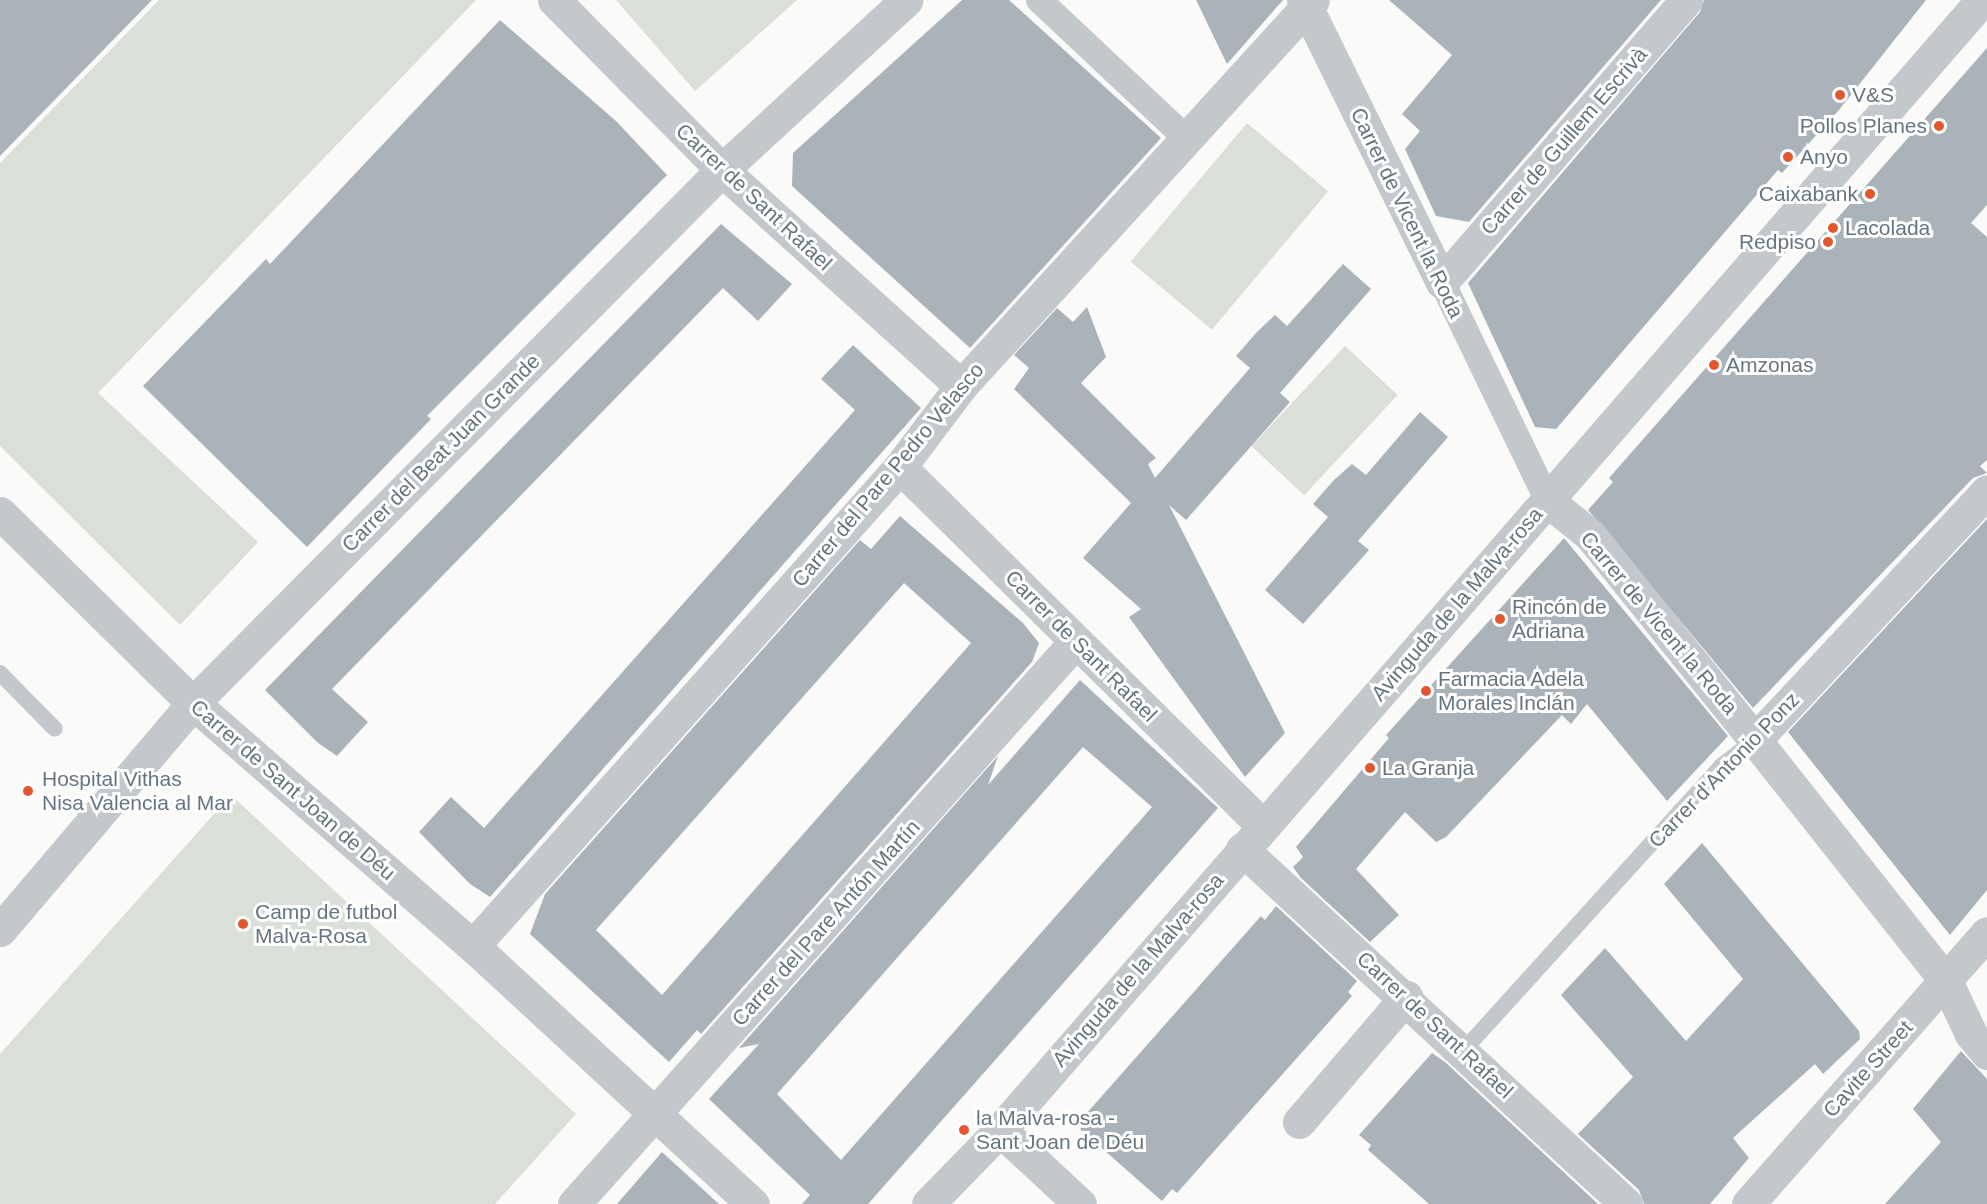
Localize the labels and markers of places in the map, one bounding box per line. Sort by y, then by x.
place label: V&S [1852,82,1894,108]
marker: V&S [1833,88,1847,102]
place label: Pollos Planes [1800,113,1927,139]
marker: Pollos Planes [1932,119,1946,133]
place label: Anyo [1800,144,1848,170]
marker: Anyo [1781,150,1795,164]
place label: Caixabank [1759,181,1858,207]
marker: Caixabank [1863,187,1877,201]
place label: Lacolada [1845,215,1930,241]
marker: Lacolada [1826,221,1840,235]
place label: Redpiso [1739,229,1816,255]
marker: Redpiso [1821,235,1835,249]
place label: Amzonas [1726,352,1814,378]
marker: Amzonas [1707,358,1721,372]
place label: Rincón de Adriana [1512,594,1607,644]
marker: Rincón de Adriana [1493,612,1507,626]
place label: Farmacia Adela Morales Inclán [1438,666,1585,716]
marker: Farmacia Adela Morales Inclán [1419,684,1433,698]
place label: La Granja [1382,755,1474,781]
marker: La Granja [1363,761,1377,775]
place label: Hospital Vithas Nisa Valencia al Mar [42,766,233,816]
marker: Hospital Vithas Nisa Valencia al Mar [19,782,37,800]
place label: Camp de futbol Malva-Rosa [255,899,397,949]
marker: Camp de futbol Malva-Rosa [236,917,250,931]
place label: la Malva-rosa - Sant Joan de Déu [976,1105,1144,1155]
marker: la Malva-rosa - Sant Joan de Déu [957,1123,971,1137]

